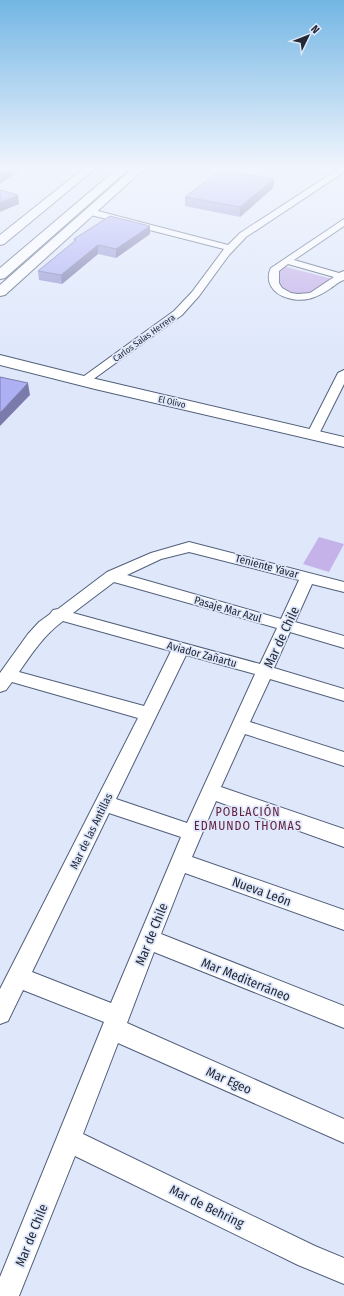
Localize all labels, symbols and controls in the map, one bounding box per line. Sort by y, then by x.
north arrow [288,16,328,56]
text: N [308,23,322,36]
street label: Carlos Salas Herrera [111,312,177,364]
street label: El Olivo [157,394,187,410]
street label: Teniente Yávar [234,552,300,581]
street label: Pasaje Mar Azul [193,594,263,625]
street label: Mar de Chile [261,604,302,670]
street label: Aviador Zañartu [166,639,238,670]
street label: Mar de las Antillas [67,791,116,871]
district label: POBLACIÓN EDMUNDO THOMAS [194,804,302,833]
street label: Nueva León [230,874,293,909]
street label: Mar de Chile [132,901,171,968]
street label: Mar Mediterráneo [199,955,293,1004]
street label: Mar Egeo [204,1064,254,1097]
street label: Mar de Behring [167,1182,247,1231]
street label: Mar de Chile [12,1202,51,1269]

